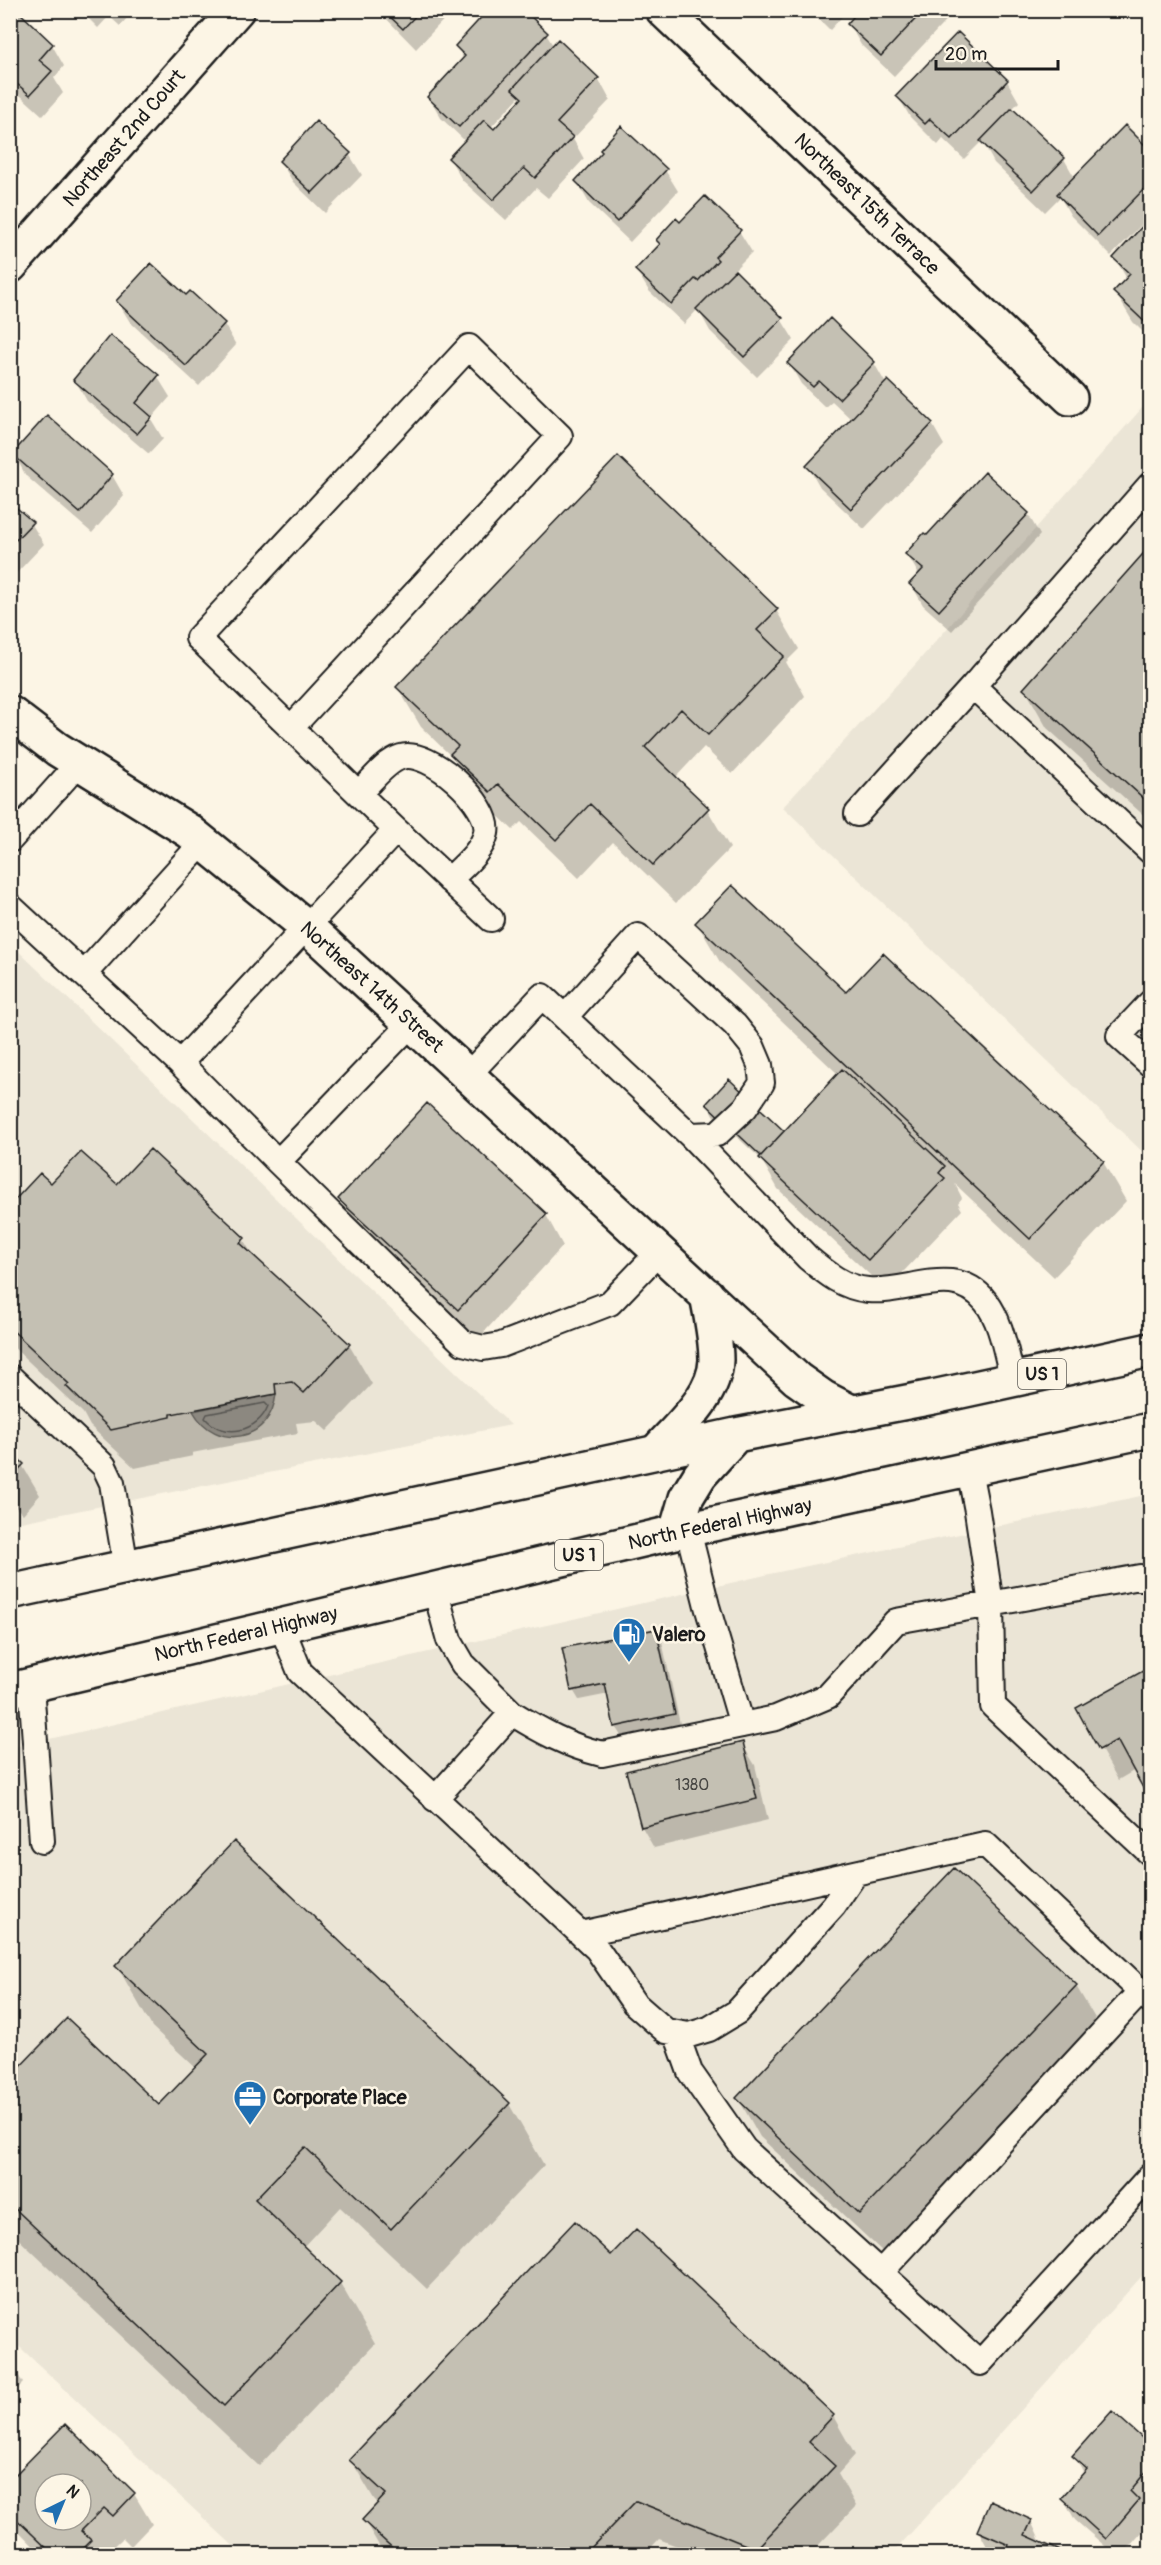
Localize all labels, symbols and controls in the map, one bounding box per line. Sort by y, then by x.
scale bar [936,33,1058,71]
text: 20 m [945,43,987,66]
street label: Northeast 2nd Court [57,63,191,212]
street label: Northeast 15th Terrace [789,128,945,280]
street label: Northeast 14th Street [295,916,450,1059]
road number: US 1 [1018,1359,1066,1389]
street label: North Federal Highway [626,1492,815,1556]
road number: US 1 [555,1540,603,1570]
street label: North Federal Highway [152,1601,340,1667]
fuel station icon: Valero [611,1616,647,1663]
place label: Valero [652,1622,706,1647]
house number: 1380 [675,1775,709,1795]
office icon: Corporate Place [232,2079,268,2126]
place label: Corporate Place [273,2085,408,2110]
north arrow [33,2472,93,2532]
text: N [62,2481,83,2503]

